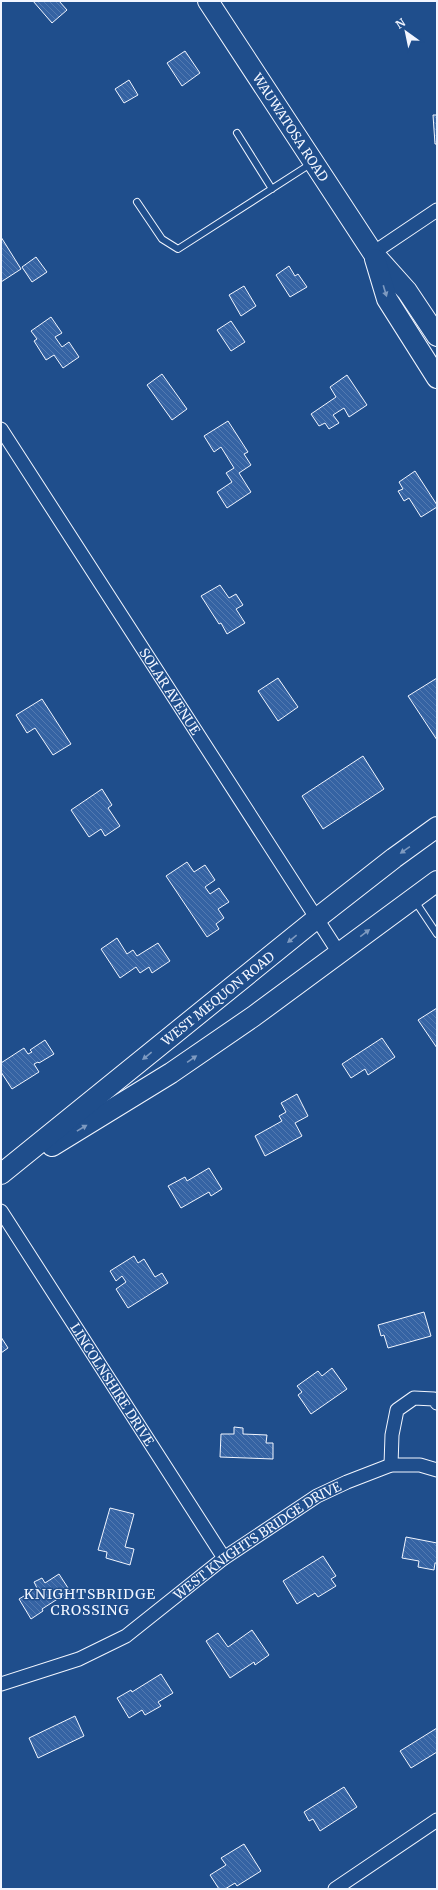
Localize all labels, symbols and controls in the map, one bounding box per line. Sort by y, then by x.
north arrow [386,12,426,52]
text: N [393,15,408,32]
street label: WAUWATOSA ROAD [249,69,332,185]
one-way arrow [382,285,388,297]
street label: SOLAR AVENUE [136,645,205,738]
one-way arrow [400,846,410,854]
one-way arrow [360,929,371,937]
one-way arrow [286,934,297,943]
street label: WEST MEQUON ROAD [157,947,278,1050]
one-way arrow [142,1051,153,1060]
one-way arrow [187,1055,198,1063]
one-way arrow [76,1124,88,1131]
street label: LINCOLNSHIRE DRIVE [67,1320,158,1449]
street label: WEST KNIGHTS BRIDGE DRIVE [169,1477,344,1604]
district label: KNIGHTSBRIDGE CROSSING [24,1585,156,1619]

